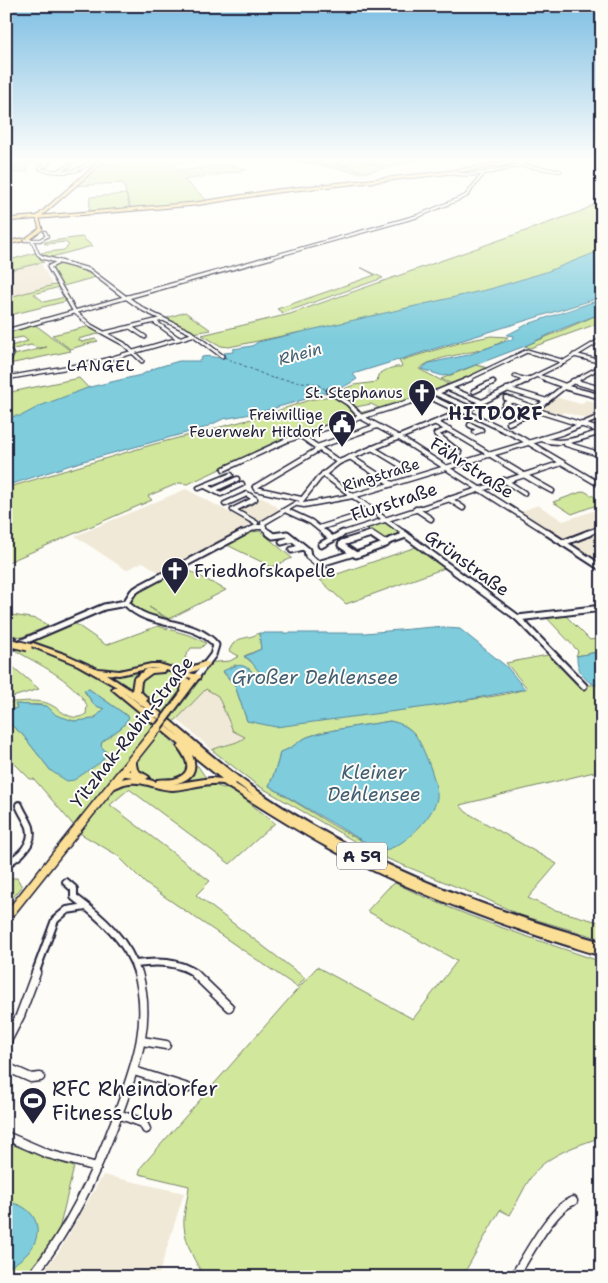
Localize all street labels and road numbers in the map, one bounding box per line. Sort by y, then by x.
street label: Fährstraße [425,432,519,504]
street label: Ringstraße [340,454,422,496]
street label: Flurstraße [348,477,440,527]
street label: Grünstraße [420,524,514,602]
street label: Yitzhak-Rabin-Straße [65,651,199,813]
road number: A 59 [337,842,387,869]

